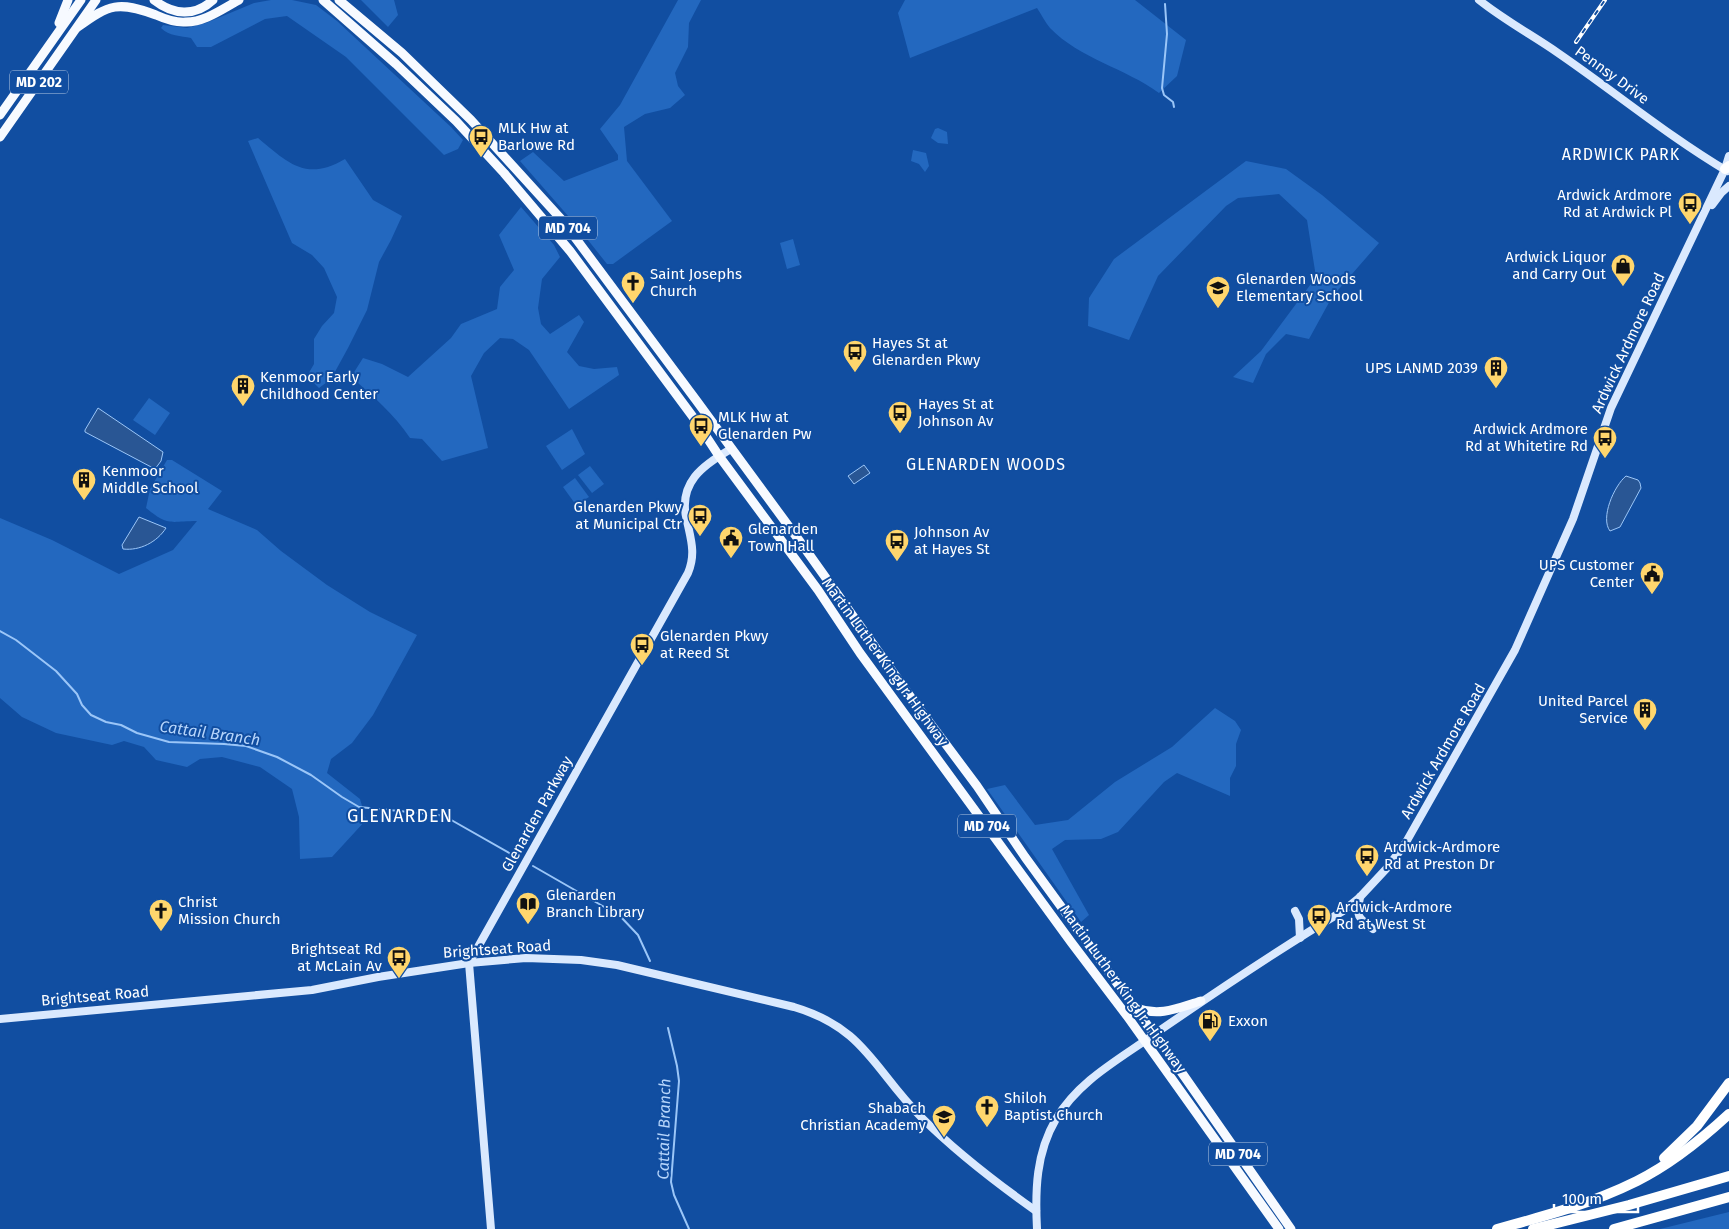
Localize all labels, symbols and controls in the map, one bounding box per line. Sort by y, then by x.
street label: Pennsy Drive [1571,42,1653,108]
road number: MD 202 [10,70,68,94]
place label: MLK Hw at Barlowe Rd [498,119,575,154]
bus stop icon: MLK Hw at Barlowe Rd [468,124,494,158]
district label: ARDWICK PARK [1562,145,1680,164]
place label: Ardwick Ardmore Rd at Ardwick Pl [1557,186,1673,221]
bus stop icon: Ardwick Ardmore Rd at Ardwick Pl [1677,191,1703,225]
road number: MD 704 [539,217,597,240]
place label: Ardwick Liquor and Carry Out [1505,248,1607,283]
shop icon: Ardwick Liquor and Carry Out [1610,253,1636,287]
place label: Saint Josephs Church [650,265,742,300]
church icon: Saint Josephs Church [620,270,646,304]
place label: Glenarden Woods Elementary School [1236,270,1364,305]
street label: Ardwick Ardmore Road [1587,270,1669,416]
school or university icon: Glenarden Woods Elementary School [1205,275,1231,309]
place label: Hayes St at Glenarden Pkwy [872,334,981,369]
bus stop icon: Hayes St at Glenarden Pkwy [842,339,868,373]
building icon: UPS LANMD 2039 [1483,355,1509,389]
place label: UPS LANMD 2039 [1365,359,1478,377]
place label: Kenmoor Early Childhood Center [260,368,378,403]
building icon: Kenmoor Early Childhood Center [230,373,256,407]
place label: Hayes St at Johnson Av [918,395,994,430]
bus stop icon: Hayes St at Johnson Av [887,400,913,434]
place label: MLK Hw at Glenarden Pw [718,408,812,443]
bus stop icon: MLK Hw at Glenarden Pw [688,413,714,447]
place label: Ardwick Ardmore Rd at Whitetire Rd [1465,420,1588,455]
bus stop icon: Ardwick Ardmore Rd at Whitetire Rd [1592,425,1618,459]
district label: GLENARDEN WOODS [906,455,1066,474]
place label: Kenmoor Middle School [102,462,199,497]
building icon: Kenmoor Middle School [71,467,97,501]
place label: Glenarden Pkwy at Municipal Ctr [574,498,683,533]
bus stop icon: Glenarden Pkwy at Municipal Ctr [687,503,713,537]
place label: Glenarden Town Hall [748,520,818,555]
place label: Johnson Av at Hayes St [914,523,990,558]
public building icon: Glenarden Town Hall [718,525,744,559]
bus stop icon: Johnson Av at Hayes St [884,528,910,562]
place label: UPS Customer Center [1539,556,1634,591]
public building icon: UPS Customer Center [1639,561,1665,595]
street label: Martin Luther King Jr. Highway [818,574,952,750]
place label: Glenarden Pkwy at Reed St [660,627,769,662]
bus stop icon: Glenarden Pkwy at Reed St [629,632,655,666]
street label: Ardwick Ardmore Road [1397,680,1489,822]
place label: United Parcel Service [1538,692,1629,727]
building icon: United Parcel Service [1632,697,1658,731]
water label: Cattail Branch [158,717,262,749]
street label: Glenarden Parkway [498,752,577,875]
district label: GLENARDEN [347,805,453,827]
road number: MD 704 [958,814,1016,838]
place label: Ardwick-Ardmore Rd at Preston Dr [1384,838,1500,873]
bus stop icon: Ardwick-Ardmore Rd at Preston Dr [1354,843,1380,877]
place label: Glenarden Branch Library [546,886,645,921]
library icon: Glenarden Branch Library [515,891,541,925]
place label: Christ Mission Church [178,893,281,928]
church icon: Christ Mission Church [148,898,174,932]
place label: Ardwick-Ardmore Rd at West St [1336,898,1452,933]
street label: Martin Luther King Jr. Highway [1056,901,1190,1077]
bus stop icon: Ardwick-Ardmore Rd at West St [1306,903,1332,937]
street label: Brightseat Road [442,936,552,962]
place label: Brightseat Rd at McLain Av [290,940,383,975]
bus stop icon: Brightseat Rd at McLain Av [386,945,412,979]
street label: Brightseat Road [40,982,150,1010]
fuel station icon: Exxon [1197,1008,1223,1042]
place label: Exxon [1228,1012,1268,1030]
water label: Cattail Branch [654,1078,674,1180]
place label: Shiloh Baptist Church [1004,1089,1103,1124]
church icon: Shiloh Baptist Church [974,1094,1000,1128]
place label: Shabach Christian Academy [800,1099,927,1134]
school or university icon: Shabach Christian Academy [931,1104,957,1138]
road number: MD 704 [1209,1142,1267,1166]
scale bar [1554,1182,1638,1214]
text: 100 m [1562,1190,1602,1208]

